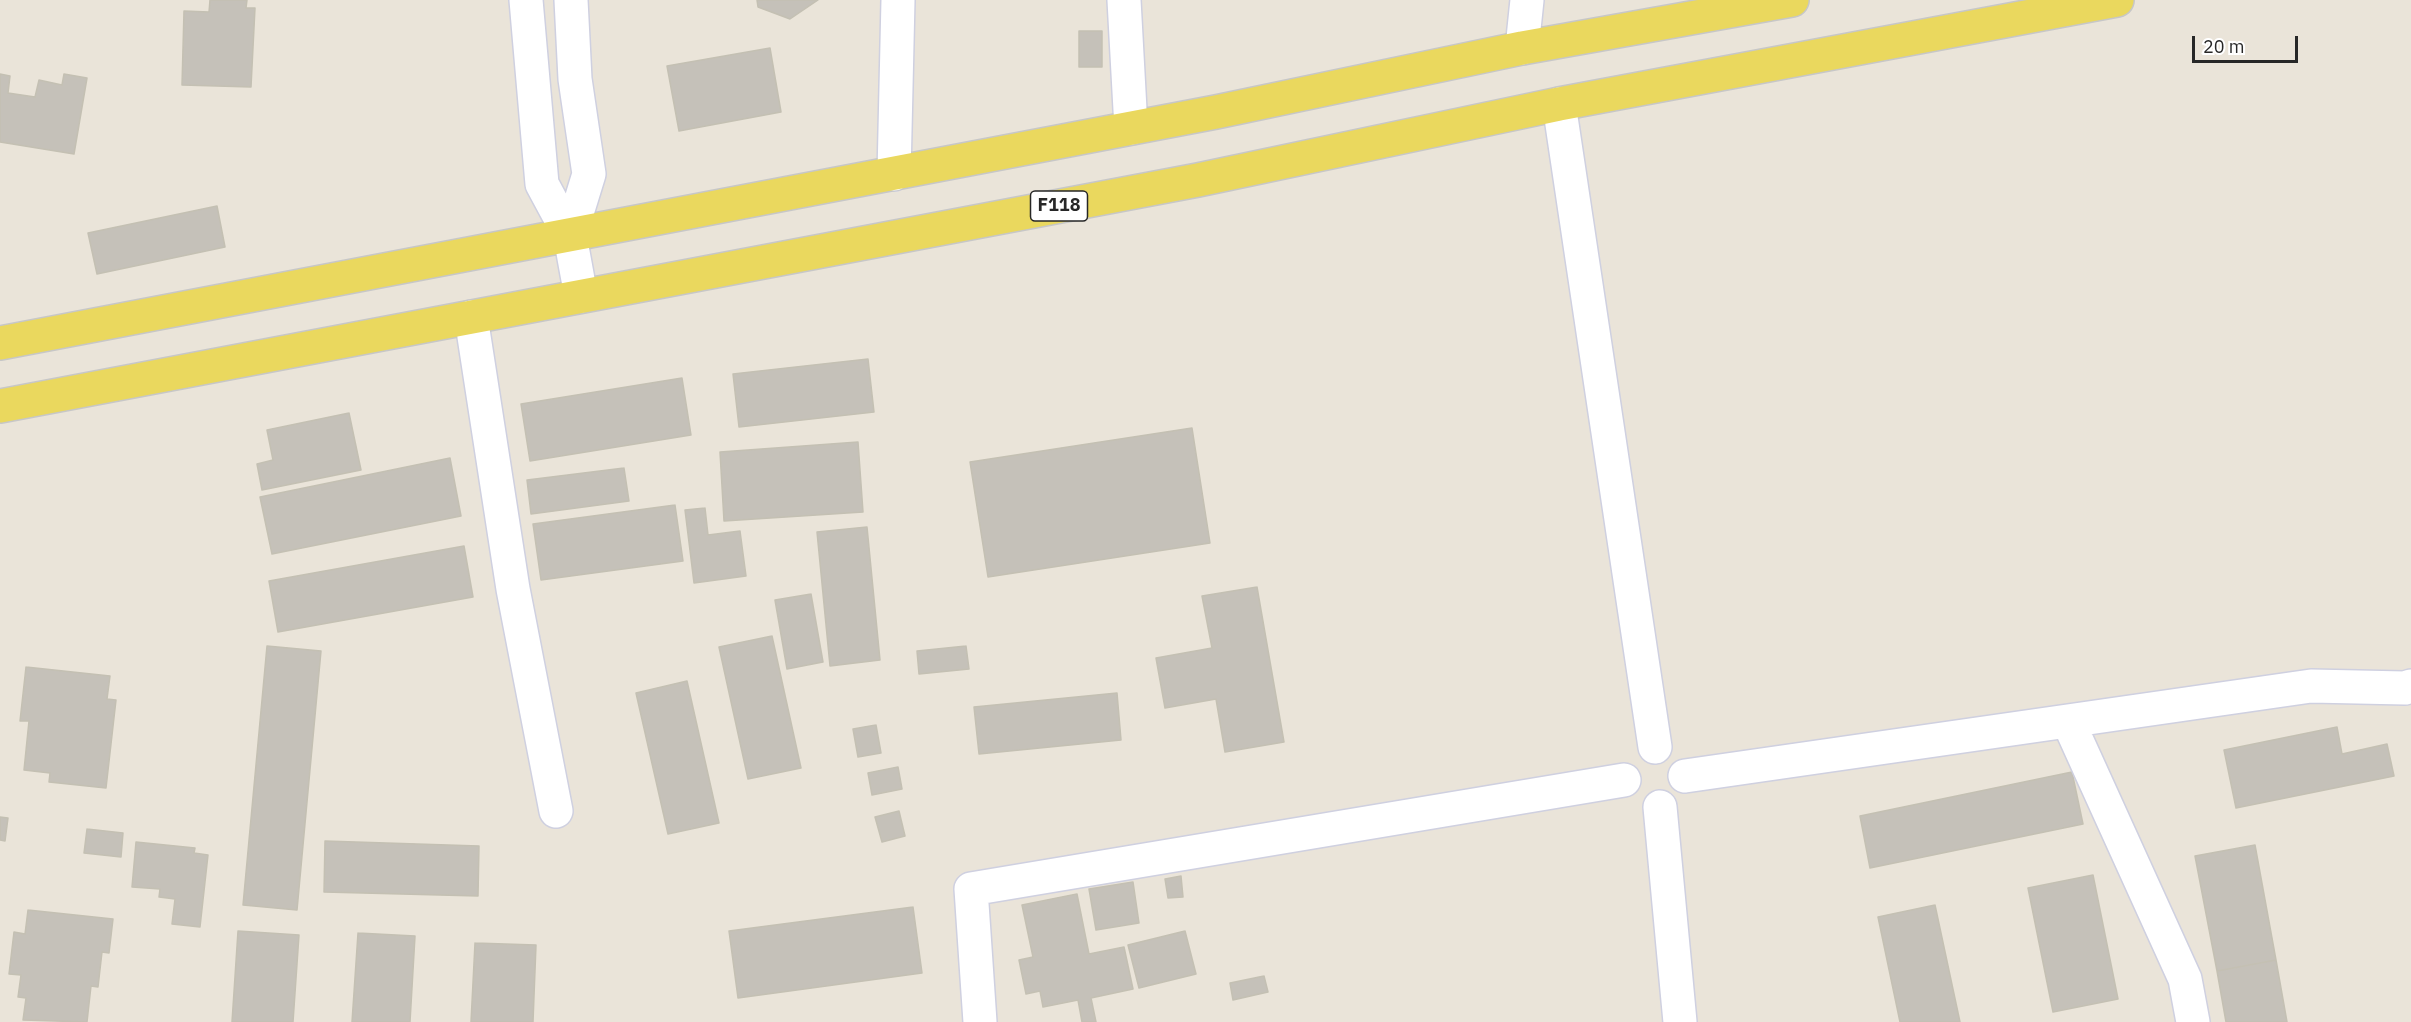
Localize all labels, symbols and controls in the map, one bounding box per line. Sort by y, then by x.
scale bar [2195,24,2302,62]
text: 20 m [2203,35,2245,58]
road number: F118 [1030,191,1088,221]

